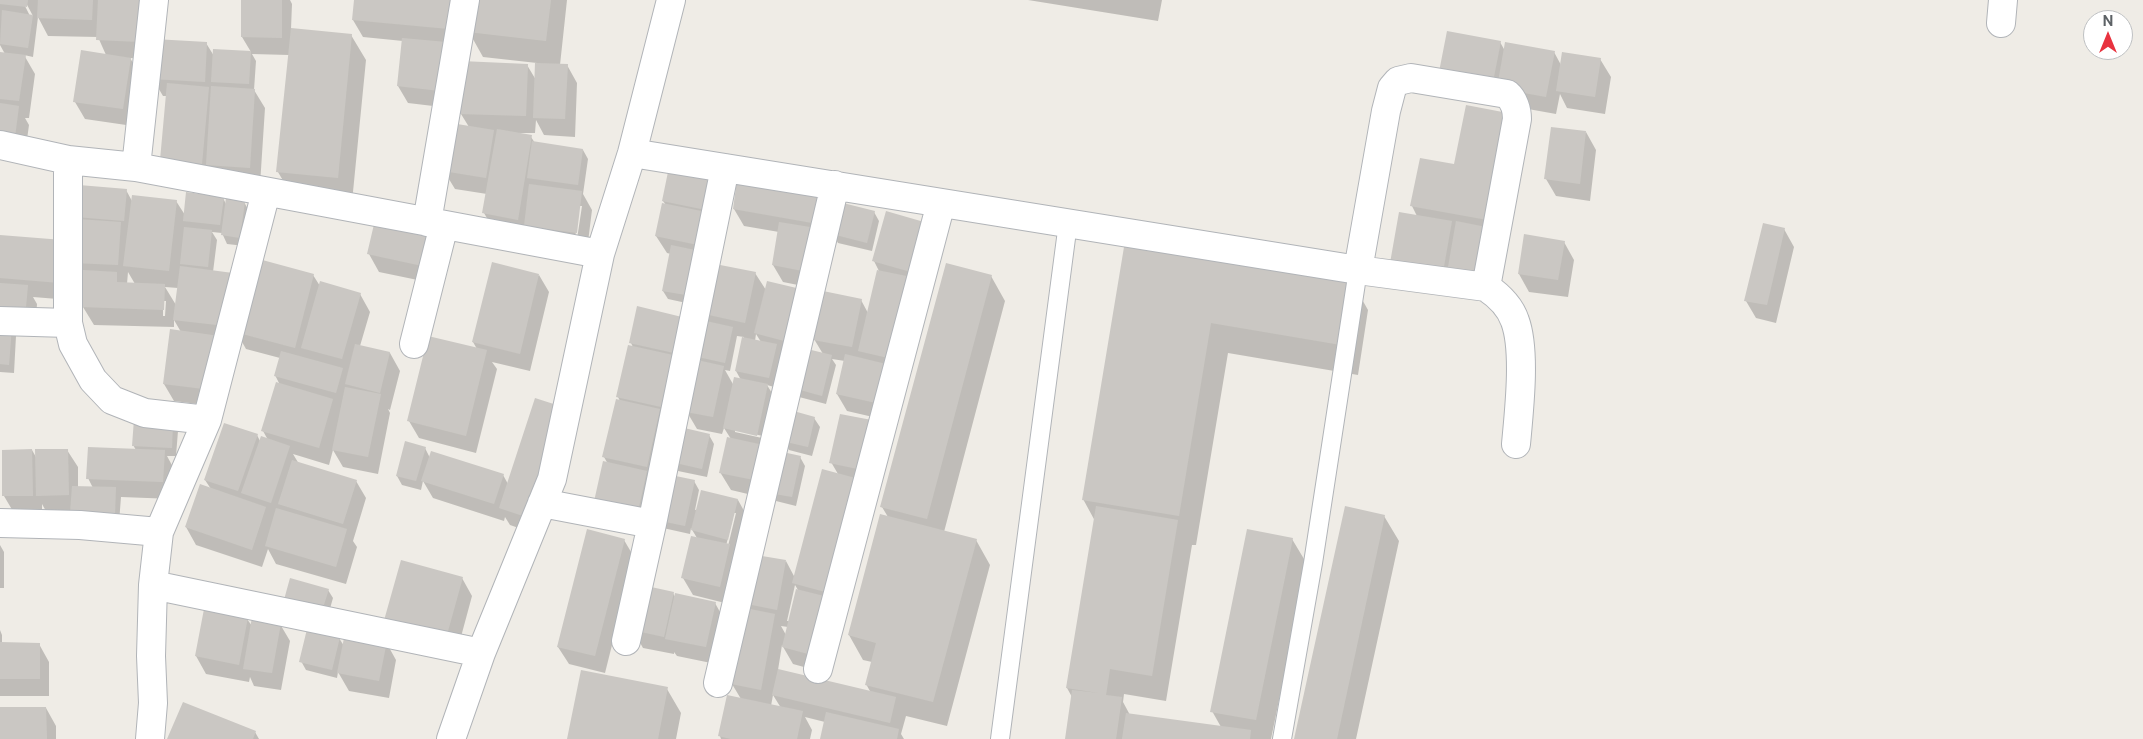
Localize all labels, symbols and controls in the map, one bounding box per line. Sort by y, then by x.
north arrow [2083,10,2133,60]
text: N [2103,13,2113,29]

